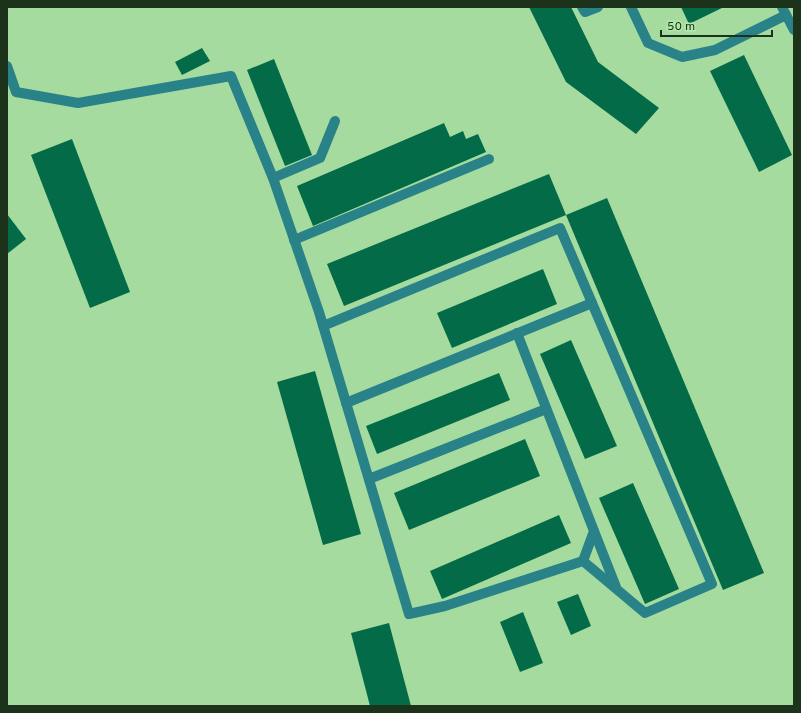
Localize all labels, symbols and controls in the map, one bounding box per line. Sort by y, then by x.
scale bar [661,12,772,38]
text: 50 m [667,19,695,35]

